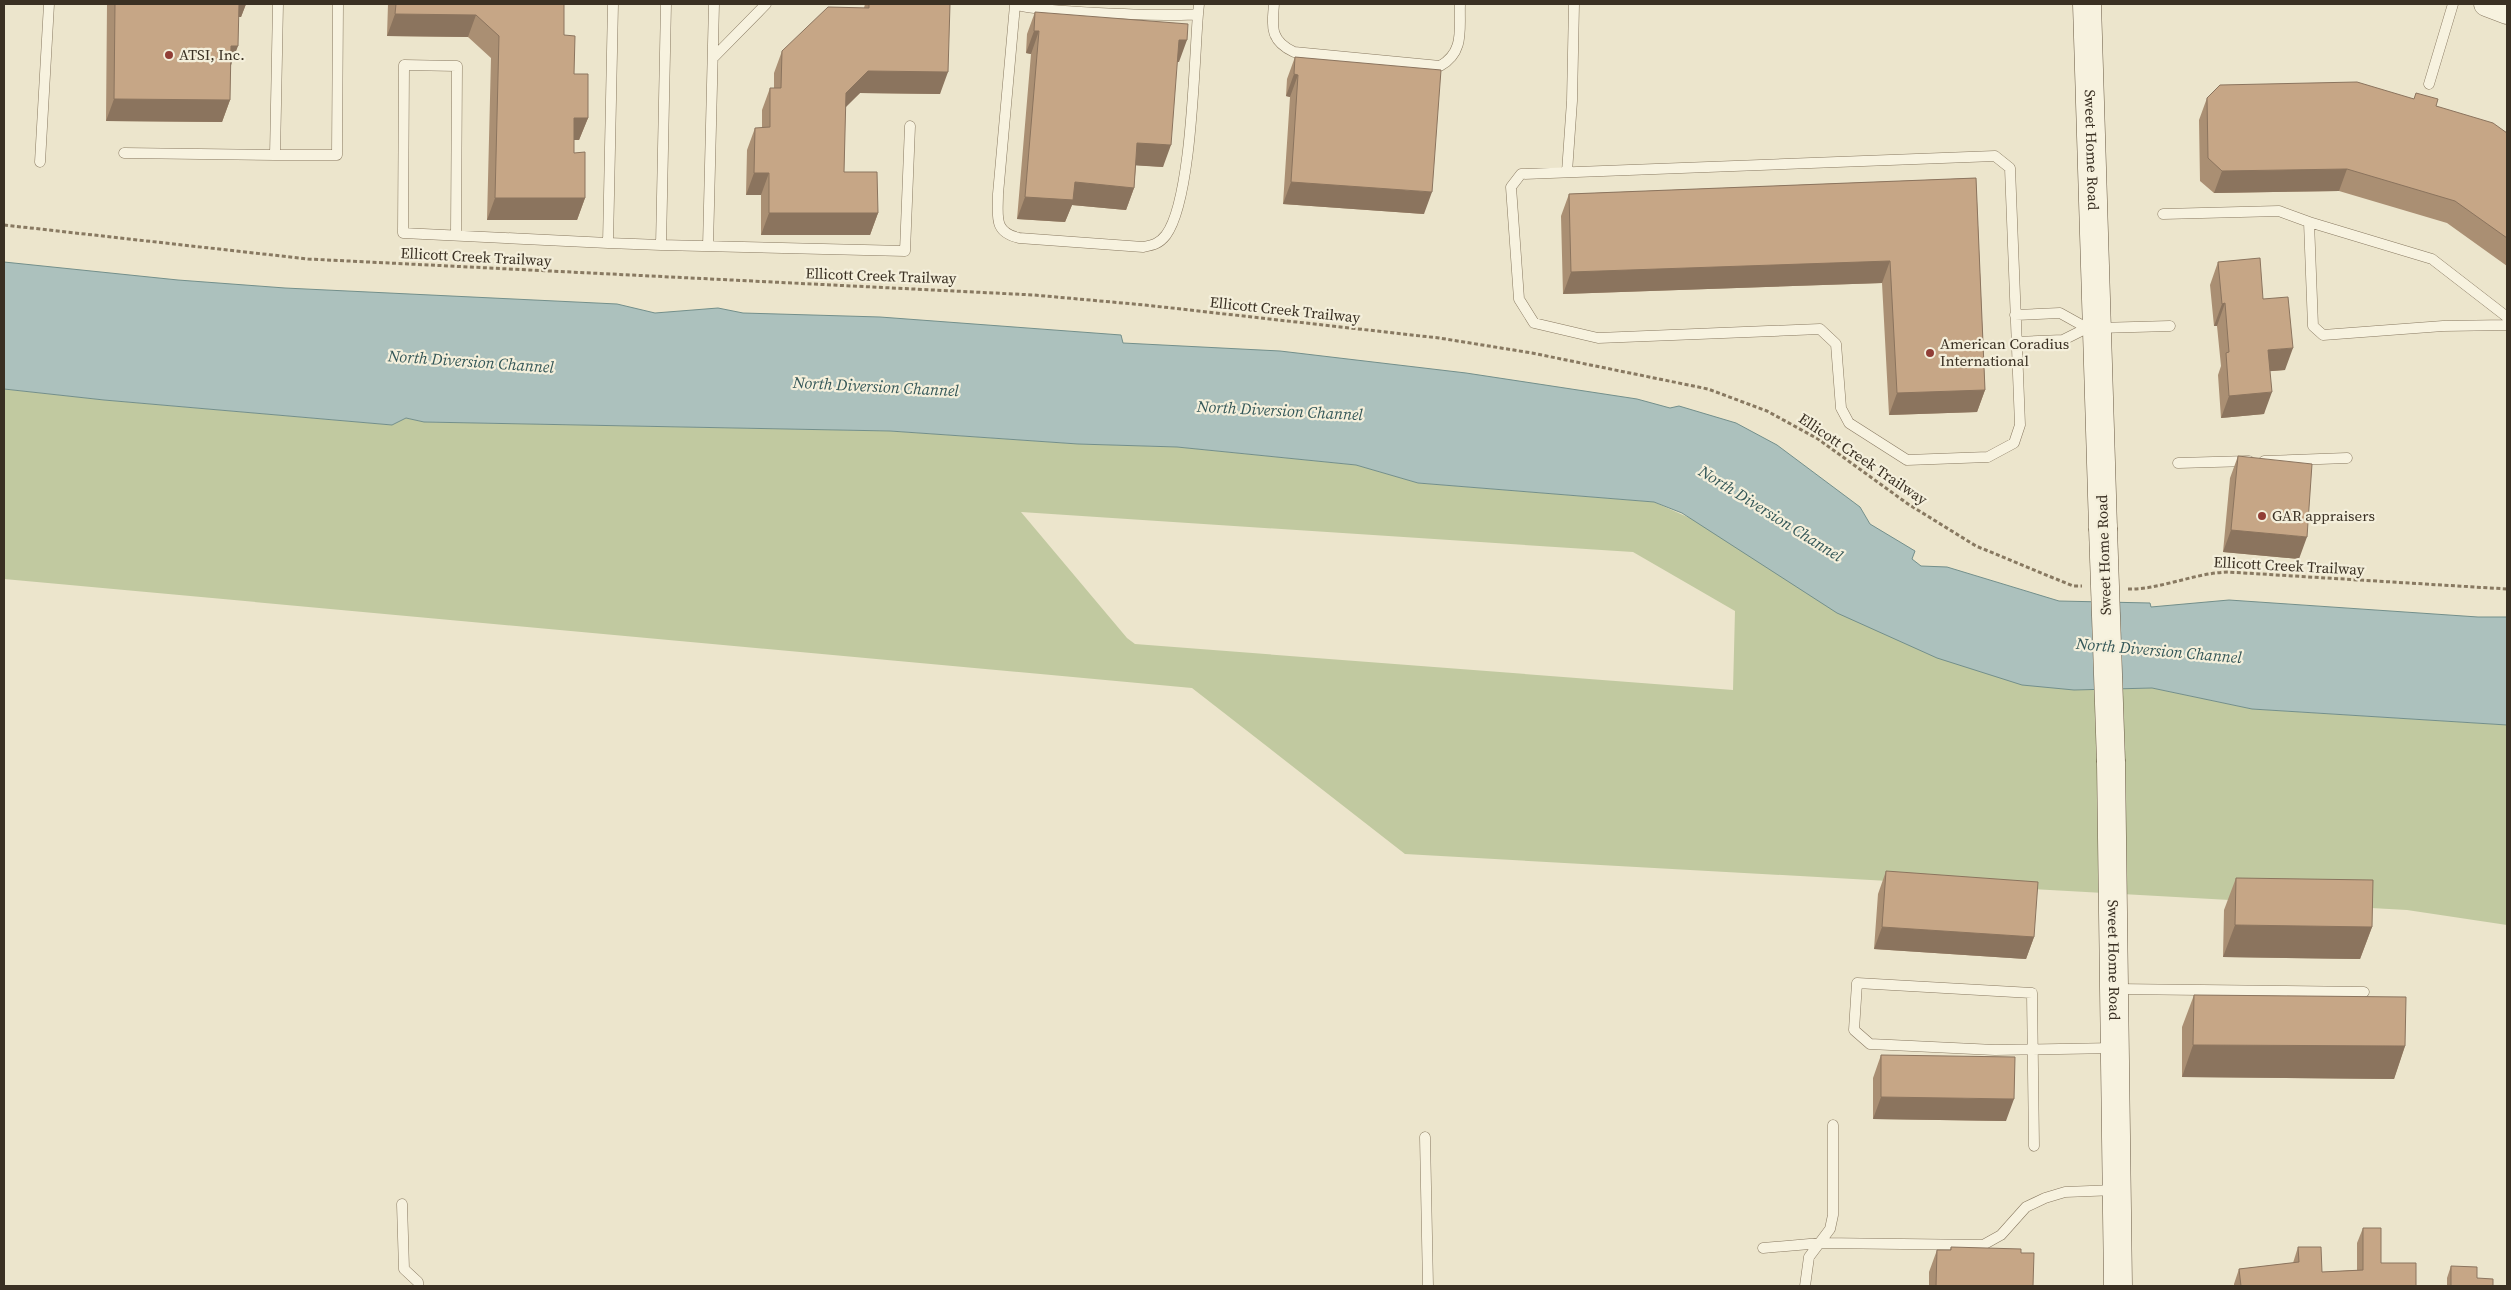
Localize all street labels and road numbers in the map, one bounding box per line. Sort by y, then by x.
street label: Sweet Home Road [2080,89,2104,211]
street label: Ellicott Creek Trailway [400,242,552,271]
street label: Ellicott Creek Trailway [805,262,957,289]
street label: Ellicott Creek Trailway [1209,291,1362,328]
street label: Ellicott Creek Trailway [1795,408,1932,510]
street label: Sweet Home Road [2091,494,2116,616]
street label: Ellicott Creek Trailway [2213,551,2365,580]
street label: Sweet Home Road [2103,899,2125,1021]

